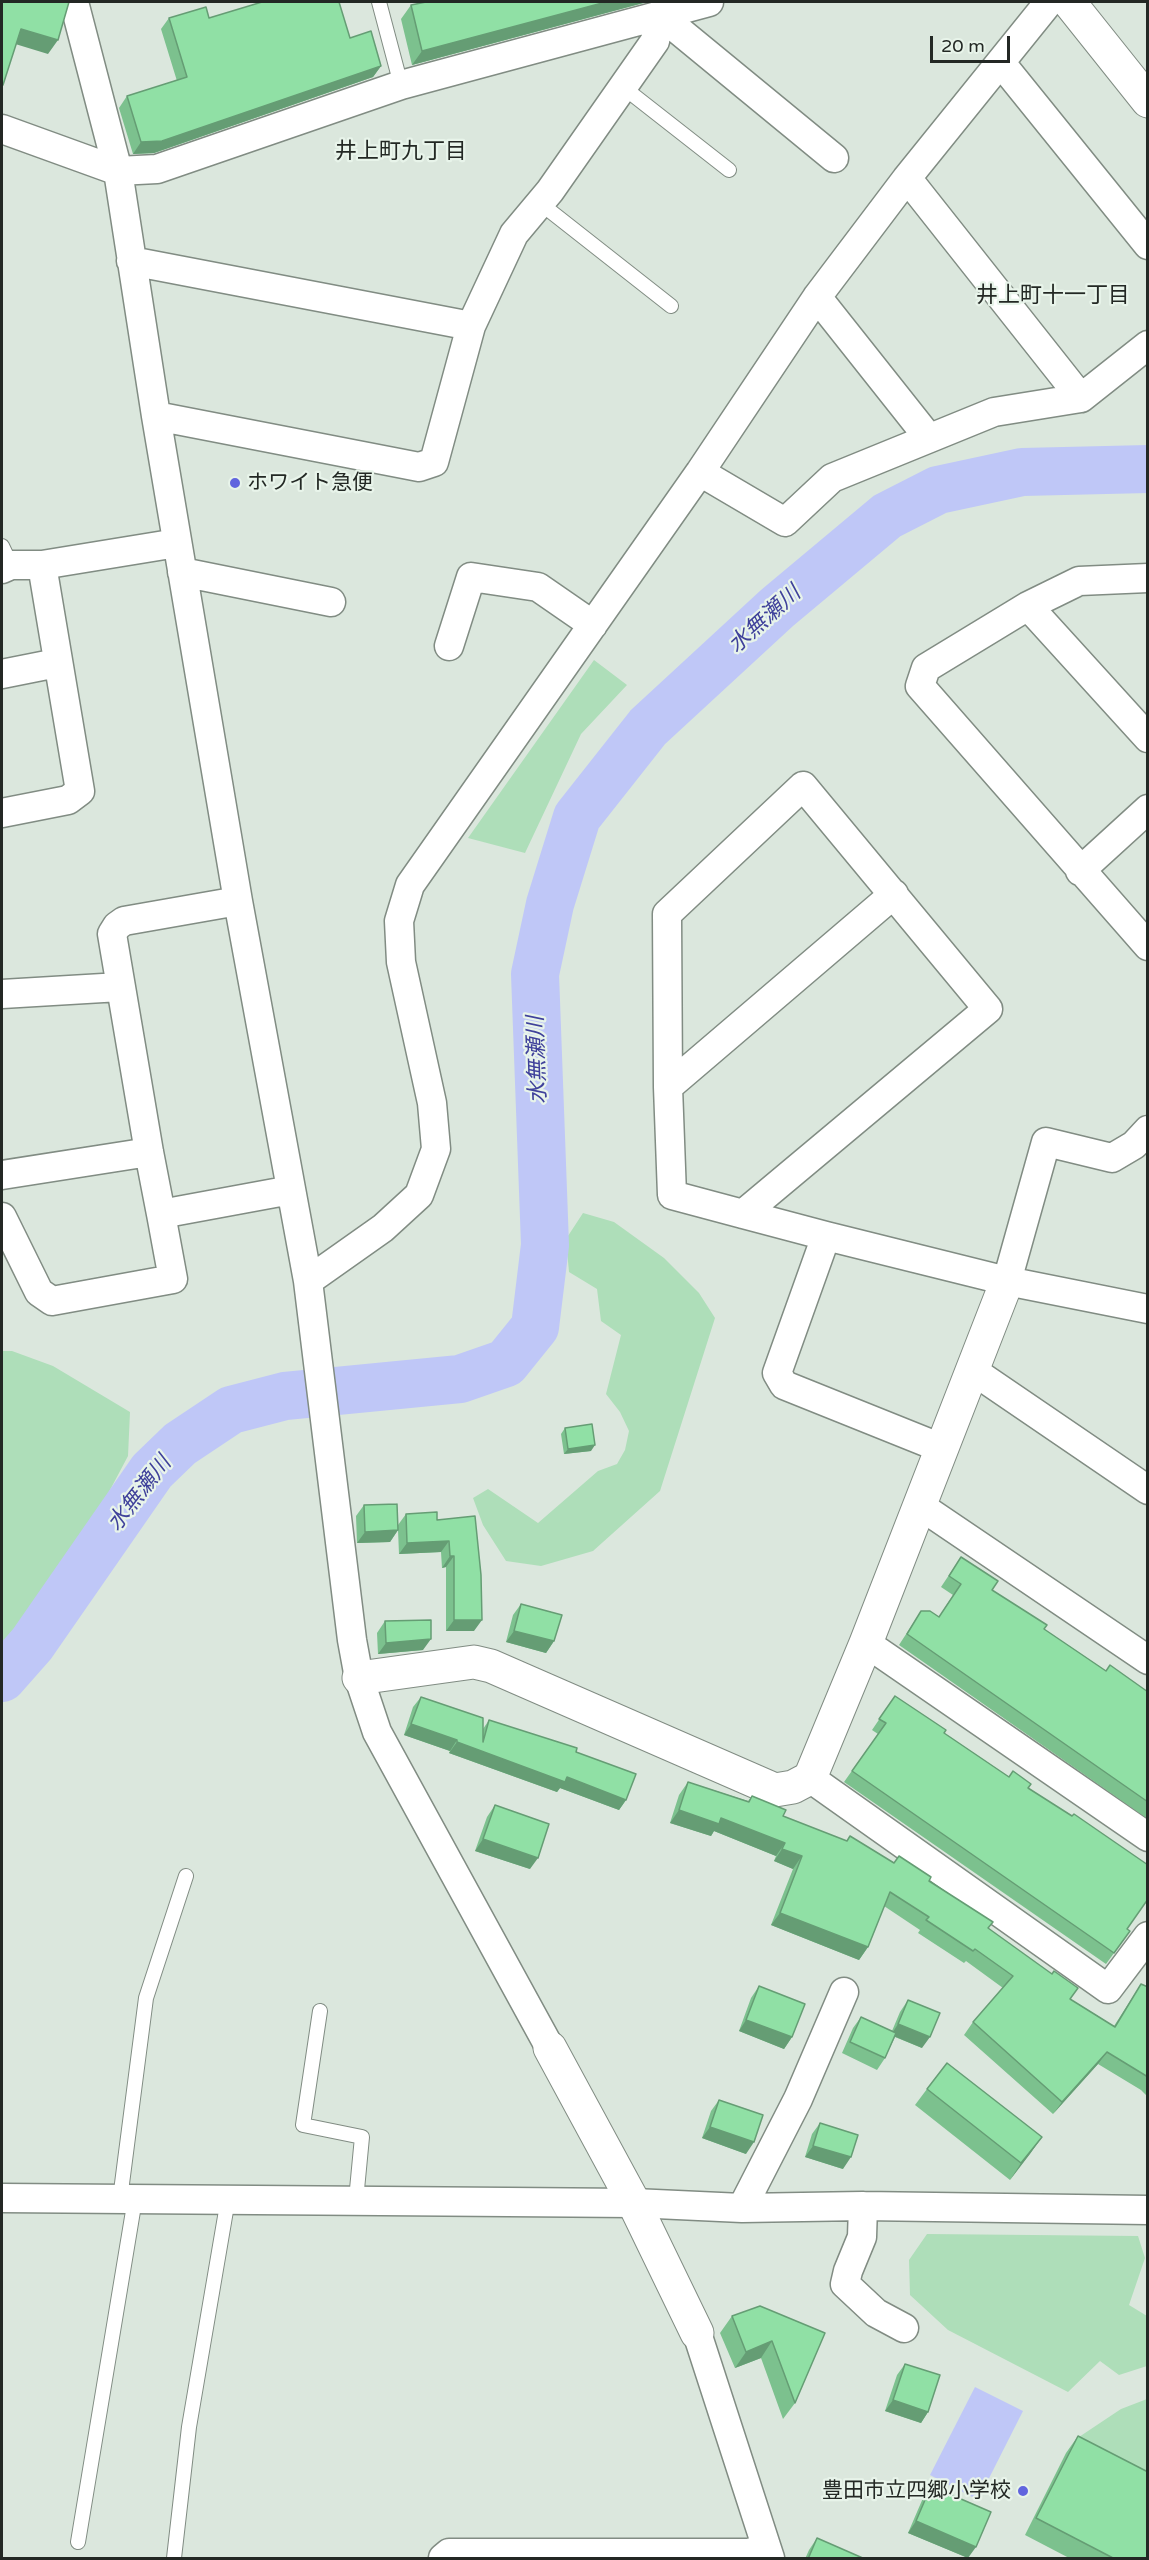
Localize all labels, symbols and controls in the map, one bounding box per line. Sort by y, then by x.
scale bar [933,24,1012,62]
text: 20 m [941,35,985,57]
district label: 井上町九丁目 [335,139,467,165]
district label: 井上町十一丁目 [976,283,1130,309]
place label: ホワイト急便 [247,470,373,496]
marker: ホワイト急便 [228,476,242,490]
water label: 水無瀬川 [723,581,807,659]
water label: 水無瀬川 [523,1016,553,1104]
water label: 水無瀬川 [103,1451,177,1537]
place label: 豊田市立四郷小学校 [822,2478,1011,2504]
marker: 豊田市立四郷小学校 [1016,2484,1030,2498]

